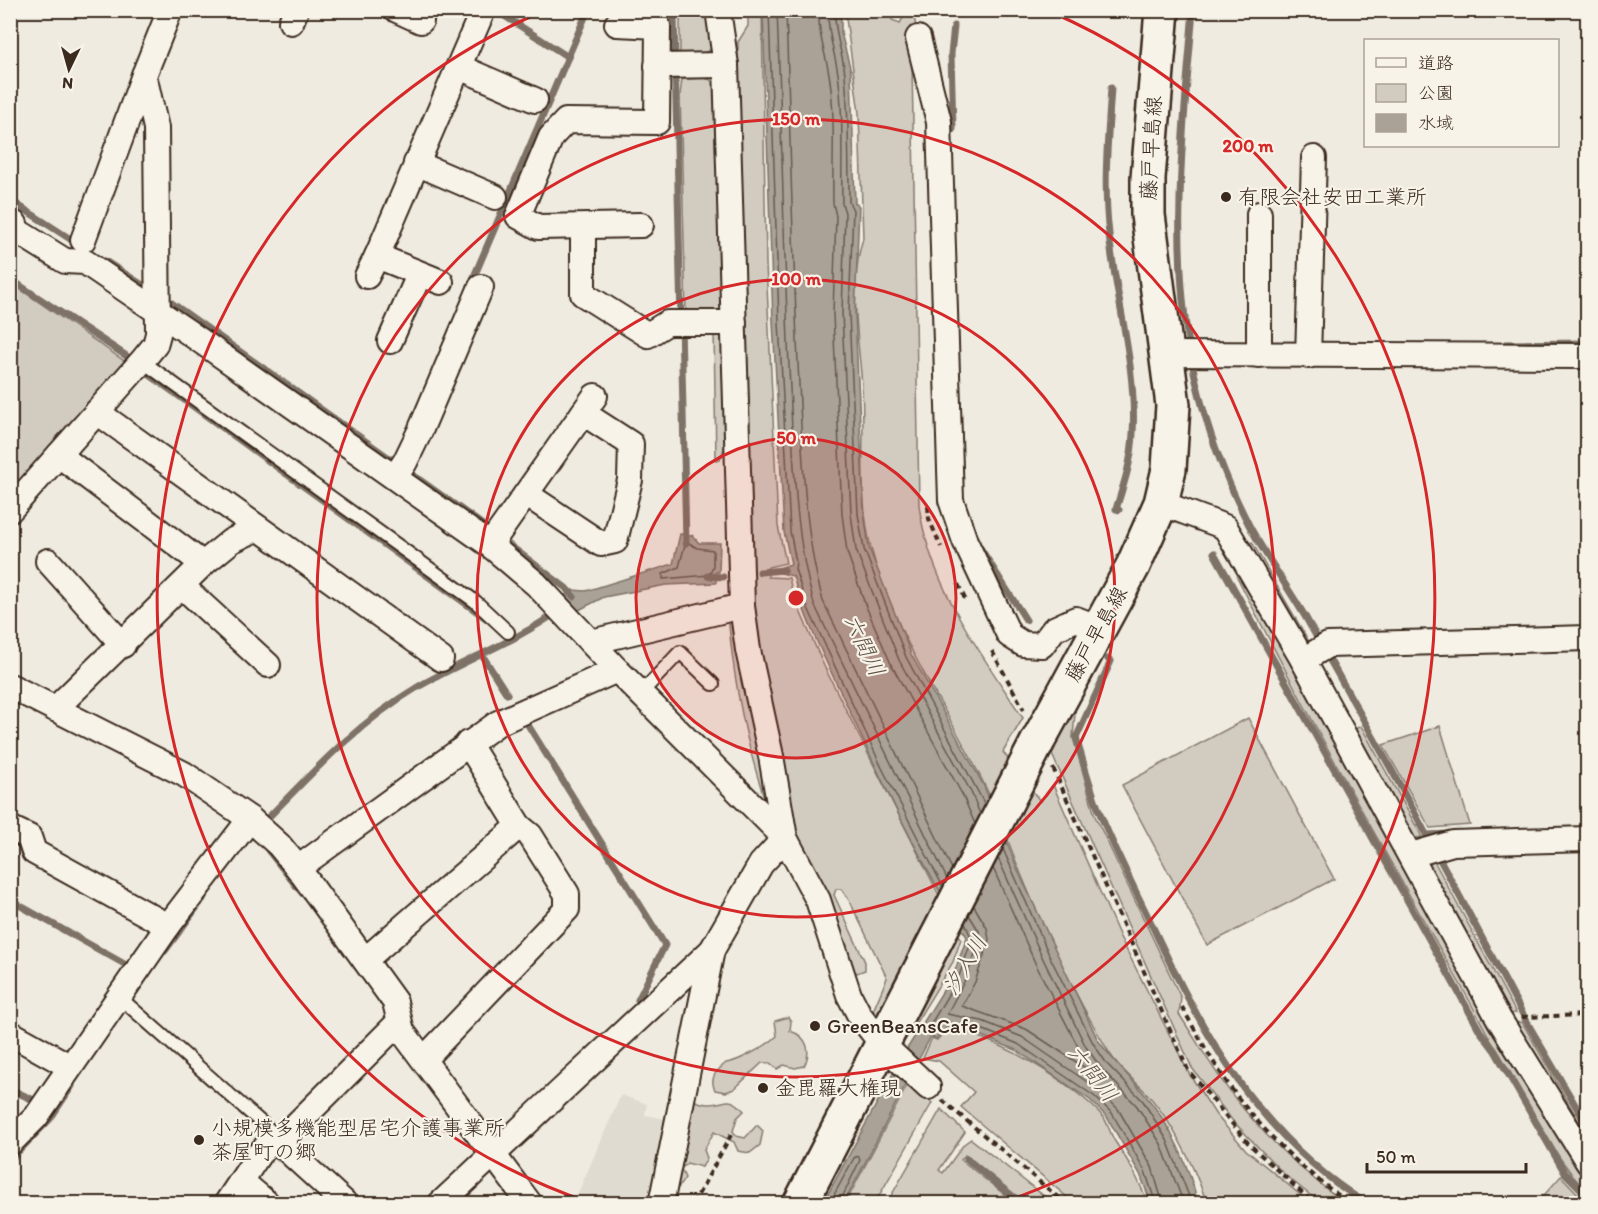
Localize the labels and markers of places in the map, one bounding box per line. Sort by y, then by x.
place label: 有限会社安田工業所 [1238,184,1427,209]
marker: 有限会社安田工業所 [1219,190,1233,204]
centre of rings [786,588,806,608]
place label: GreenBeansCafe [827,1013,978,1038]
marker: GreenBeansCafe [808,1019,822,1033]
place label: 金毘羅大権現 [775,1075,901,1100]
marker: 金毘羅大権現 [756,1081,770,1095]
place label: 小規模多機能型居宅介護事業所 茶屋町の郷 [211,1115,505,1164]
marker: 小規模多機能型居宅介護事業所 茶屋町の郷 [192,1133,206,1147]

